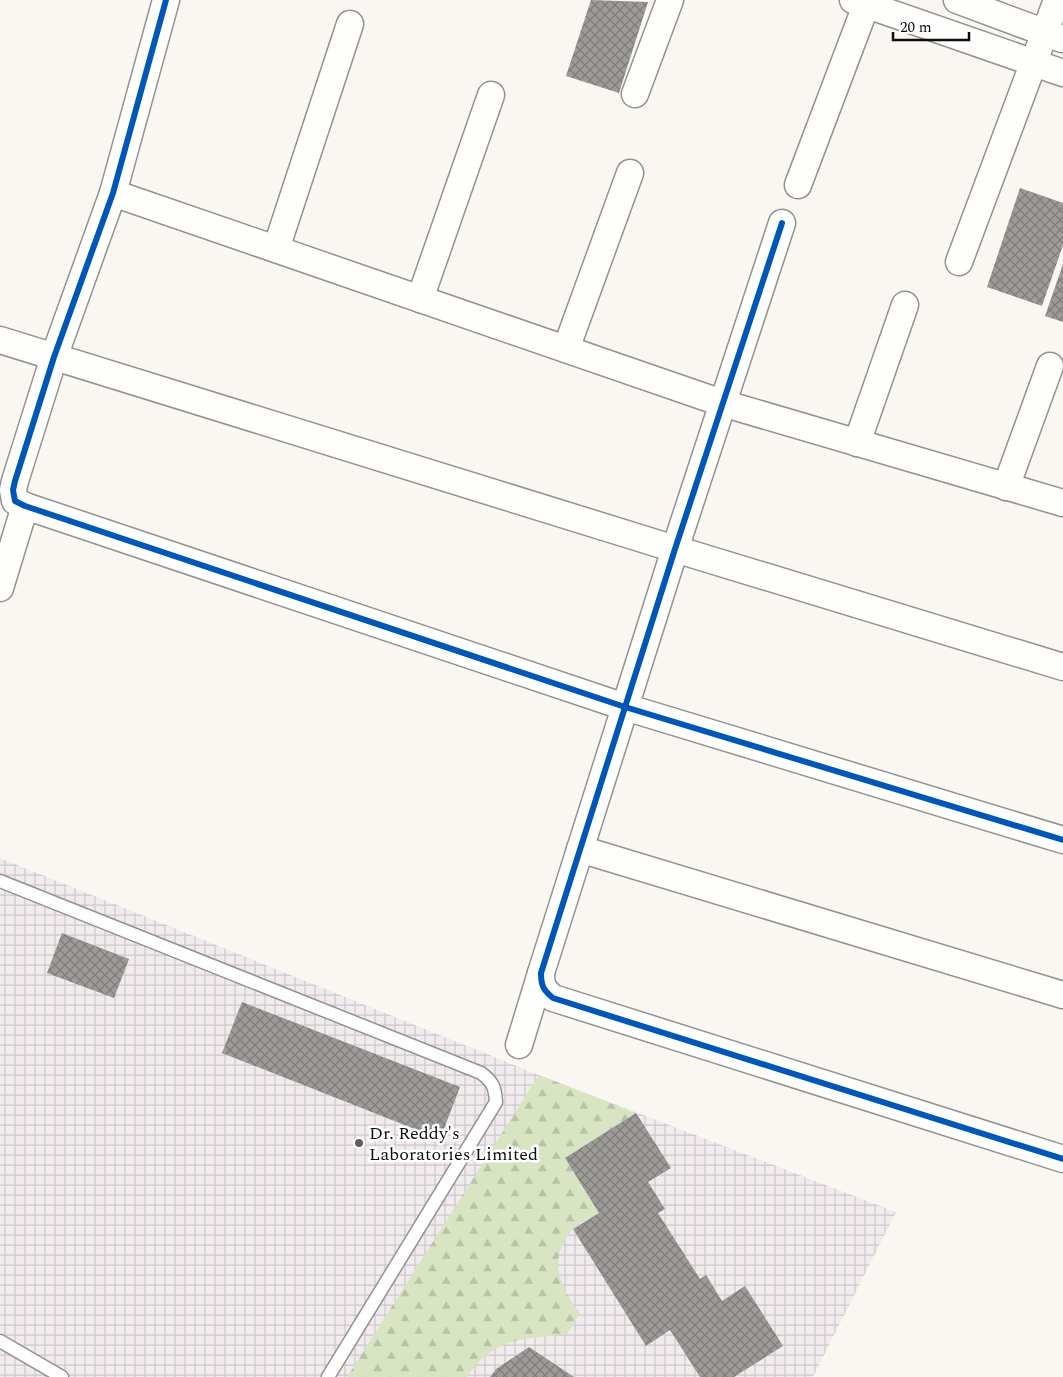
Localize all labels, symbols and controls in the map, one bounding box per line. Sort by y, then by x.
scale bar [893,10,969,42]
text: 20 m [900,16,932,39]
place label: Dr. Reddy's Laboratories Limited [369,1120,538,1168]
marker: Dr. Reddy's Laboratories Limited [353,1137,365,1149]

